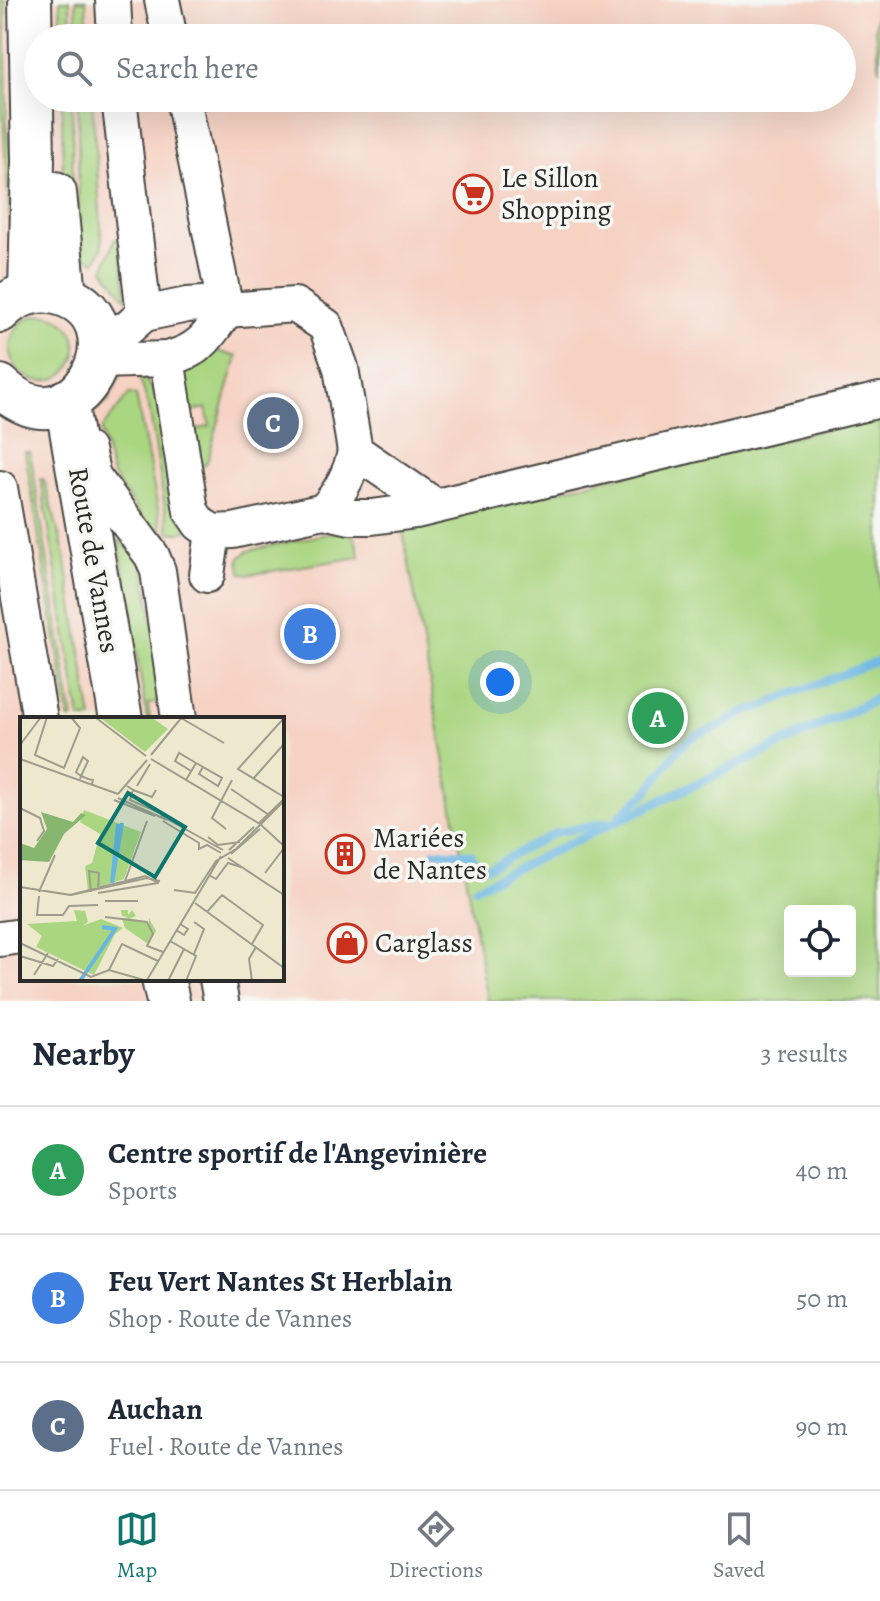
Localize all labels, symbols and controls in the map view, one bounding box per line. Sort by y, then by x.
search box [24,24,856,112]
icon: search [52,46,96,90]
text: Search here [116,48,259,88]
place label: Le Sillon Shopping [501,159,611,229]
supermarket icon: Le Sillon Shopping [452,173,494,215]
pin: C [247,393,299,453]
street label: Route de Vannes [59,464,129,656]
pin: B [284,604,336,664]
your location [480,662,520,702]
pin: A [632,688,684,748]
inset map [20,717,284,981]
place label: Mariées de Nantes [373,819,487,889]
building icon: Mariées de Nantes [324,833,366,875]
map controls [784,905,856,977]
button: locate [784,905,856,977]
shop icon: Carglass [326,922,368,964]
place label: Carglass [375,924,473,962]
text: Nearby [32,1030,135,1077]
text: 3 results [761,1036,848,1071]
text: Centre sportif de l'Angevinière [108,1133,487,1173]
text: A [50,1153,66,1188]
text: 40 m [796,1153,848,1188]
text: Sports [108,1173,177,1208]
text: Feu Vert Nantes St Herblain [108,1261,453,1301]
text: B [50,1281,66,1316]
text: 50 m [796,1281,848,1316]
text: Shop · Route de Vannes [108,1301,352,1336]
text: Auchan [108,1389,203,1429]
text: C [50,1409,66,1444]
text: 90 m [796,1409,848,1444]
text: Fuel · Route de Vannes [108,1429,344,1464]
tab: Map [115,1507,159,1585]
tab: Directions [389,1507,483,1585]
tab: Saved [713,1507,765,1585]

